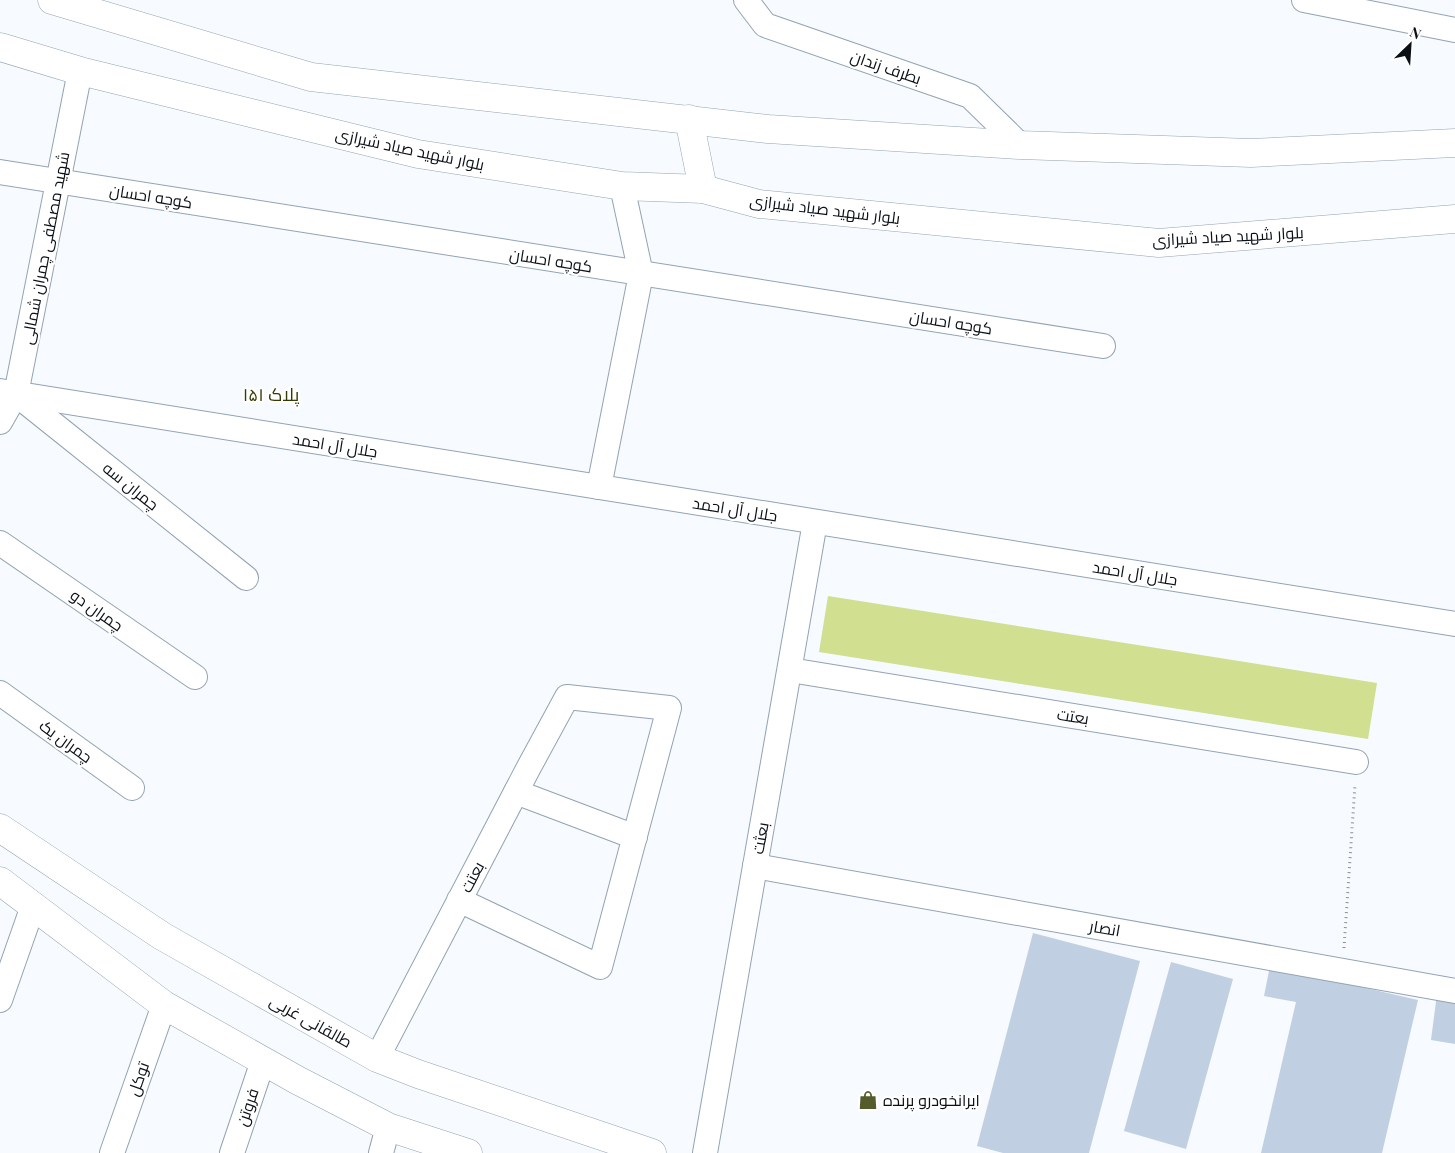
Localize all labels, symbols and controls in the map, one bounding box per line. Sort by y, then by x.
north arrow [1385,20,1435,70]
text: N [1407,22,1424,44]
street label: بطرف زندان [848,45,924,89]
street label: بلوار شهید صیاد شیرازی [333,122,487,176]
street label: شهید مصطفی چمران شمالی [15,150,75,347]
street label: کوچه احسان [108,179,194,214]
street label: بلوار شهید صیاد شیرازی [748,189,902,229]
street label: بلوار شهید صیاد شیرازی [1152,221,1304,251]
street label: کوچه احسان [508,243,594,278]
street label: کوچه احسان [908,305,994,340]
district label: ۱۵۱ پلاک [243,382,299,407]
street label: جلال آل احمد [291,427,379,463]
street label: چمران سه [98,457,164,516]
street label: جلال آل احمد [691,491,779,527]
street label: جلال آل احمد [1091,555,1179,591]
street label: چمران دو [66,584,128,637]
street label: بعتت [1056,703,1091,728]
street label: چمران یک [34,714,97,769]
street label: بعثت [746,820,773,856]
street label: بعتت [455,858,488,896]
street label: انصار [1087,914,1122,941]
street label: طالقانی غربی [266,989,356,1053]
street label: توکل [122,1058,154,1099]
street label: فروتن [230,1085,264,1129]
shop icon: ایرانخودرو پرنده [857,1089,879,1111]
place label: ایرانخودرو پرنده [883,1089,980,1112]

